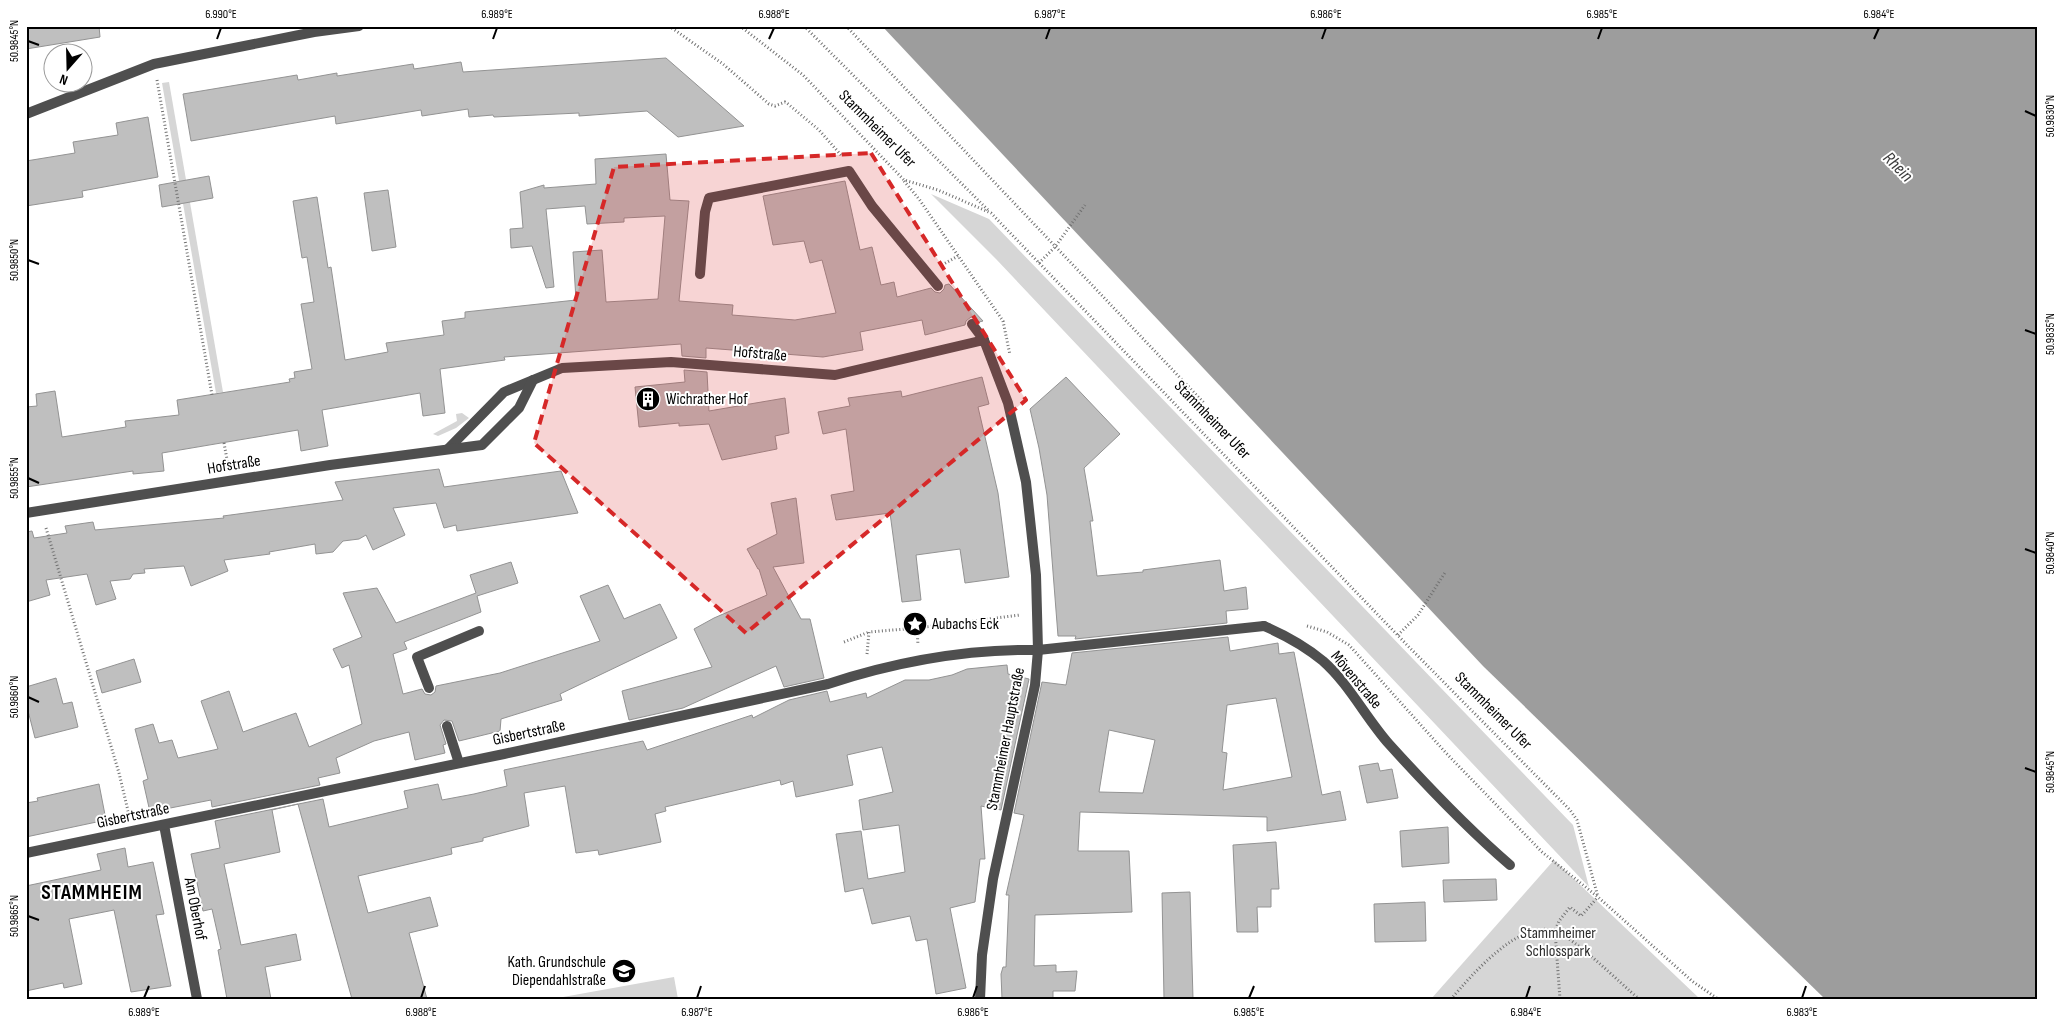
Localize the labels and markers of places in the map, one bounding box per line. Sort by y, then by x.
building icon: Wichrather Hof [635,386,661,412]
place label: Wichrather Hof [666,390,748,409]
place icon: Aubachs Eck [902,611,928,637]
place label: Aubachs Eck [931,615,999,634]
place label: Kath. Grundschule Diependahlstraße [507,953,606,990]
school or university icon: Kath. Grundschule Diependahlstraße [611,958,637,984]

